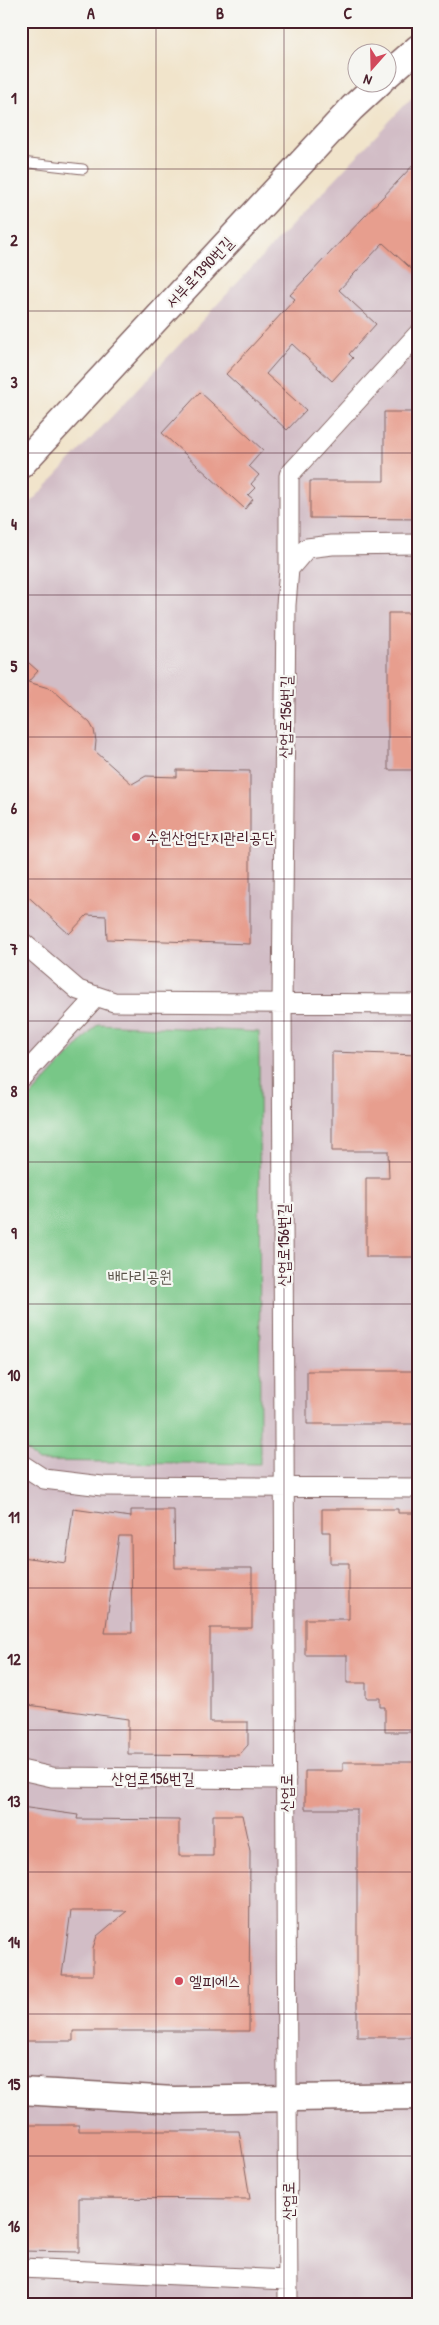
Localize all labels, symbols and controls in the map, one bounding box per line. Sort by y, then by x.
text: A [87,2,95,24]
text: B [216,2,224,24]
text: C [344,2,353,24]
north arrow [346,42,396,92]
text: N [360,70,374,91]
text: 1 [11,87,17,109]
text: 2 [10,229,18,251]
street label: 서부로1390번길 [160,231,238,313]
text: 3 [10,371,18,393]
text: 4 [11,513,17,535]
text: 5 [11,655,18,677]
street label: 산업로156번길 [273,675,297,759]
text: 6 [11,797,18,819]
place label: 수원산업단지관리공단 [146,826,275,848]
marker: 수원산업단지관리공단 [130,831,142,843]
text: 7 [9,938,18,960]
text: 8 [11,1080,18,1102]
street label: 산업로156번길 [272,1203,294,1287]
text: 9 [11,1222,17,1244]
park label: 배다리공원 [108,1265,172,1287]
text: 10 [8,1364,20,1386]
text: 11 [8,1506,20,1528]
text: 12 [7,1648,21,1670]
street label: 산업로156번길 [111,1767,195,1789]
street label: 산업로 [275,1774,297,1812]
text: 13 [8,1790,20,1812]
text: 14 [8,1931,20,1953]
place label: 엘피에스 [189,1970,241,1992]
marker: 엘피에스 [173,1975,185,1987]
text: 15 [8,2073,21,2095]
street label: 산업로 [277,2182,299,2220]
text: 16 [8,2215,21,2237]

